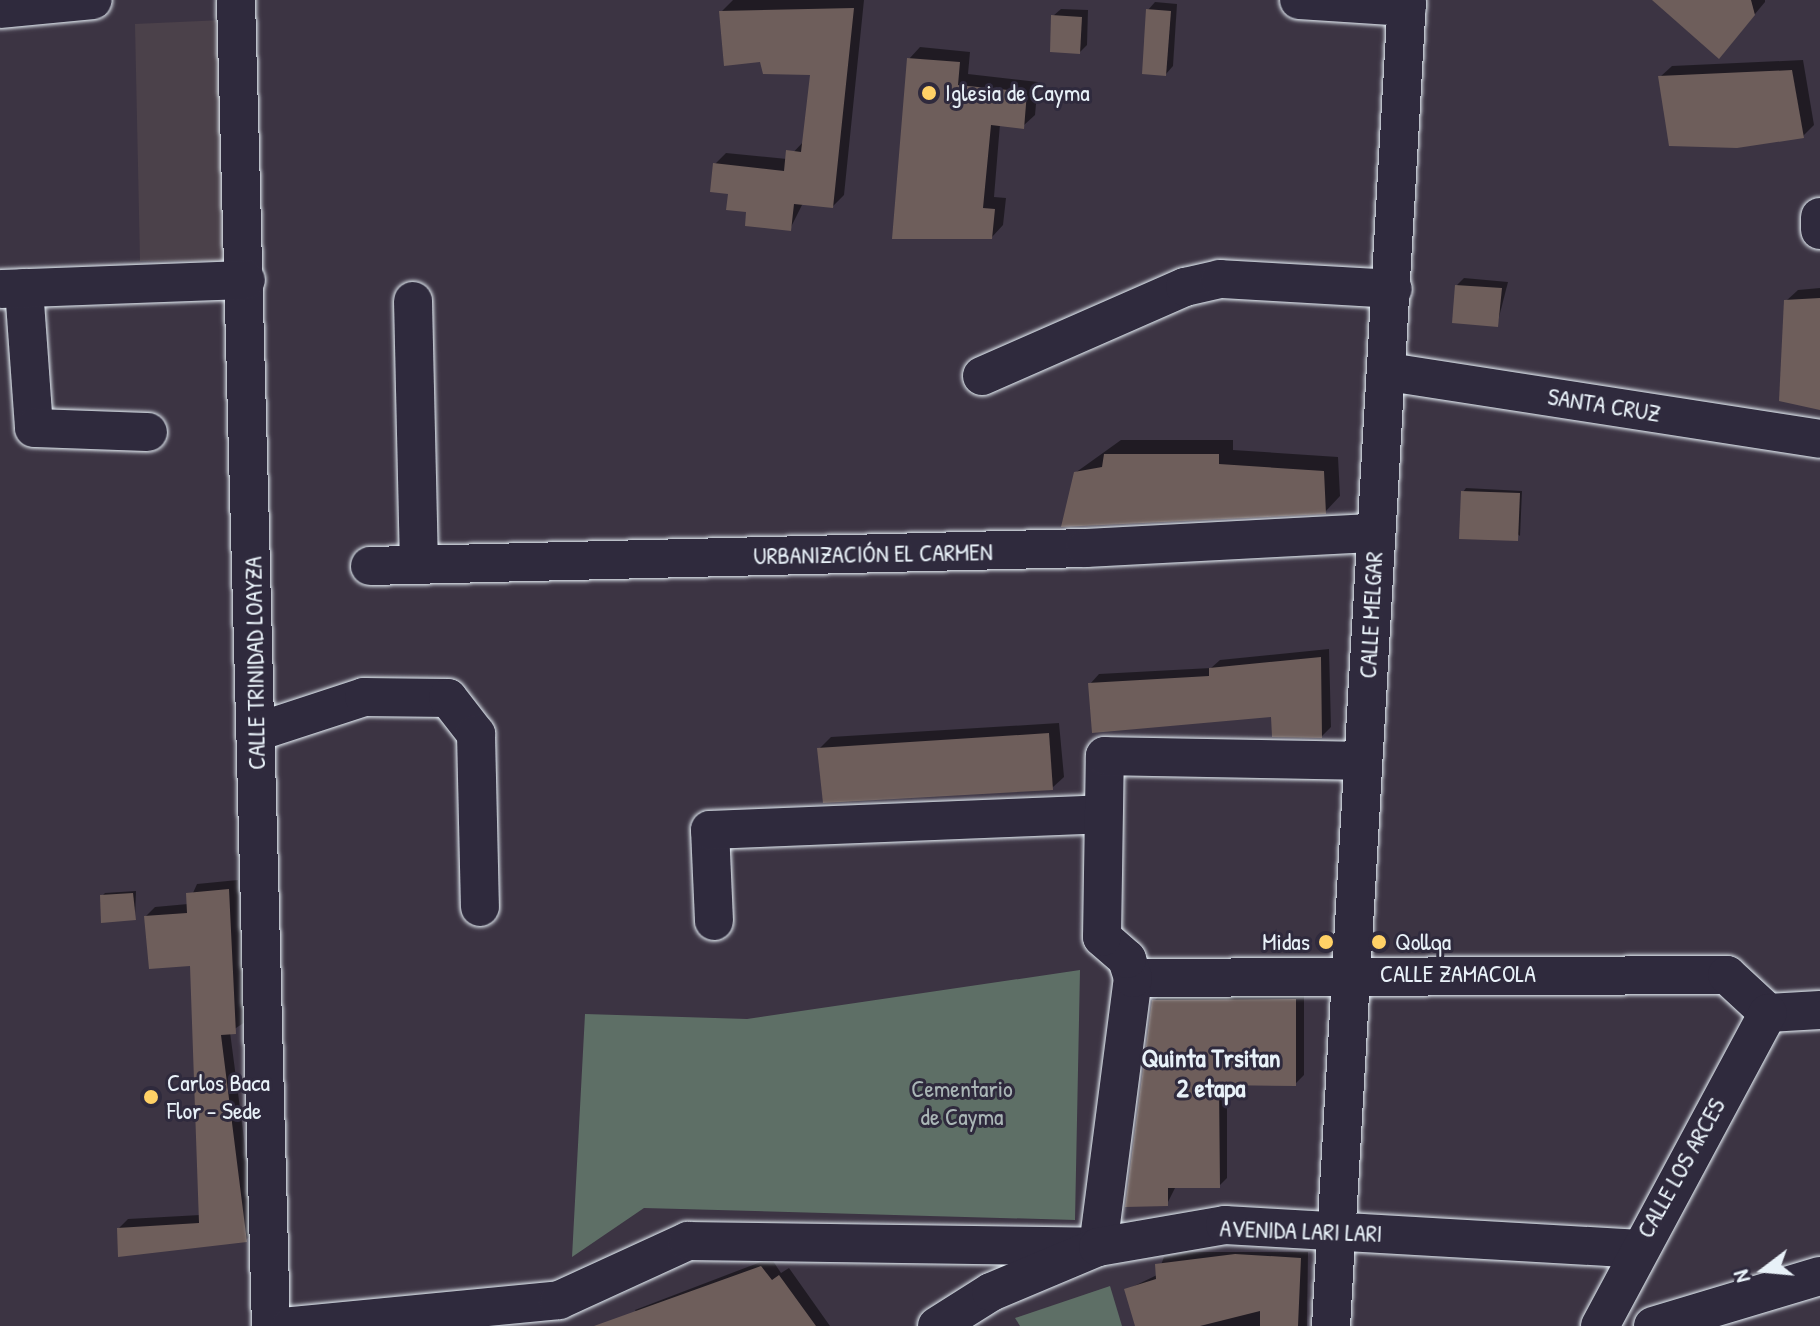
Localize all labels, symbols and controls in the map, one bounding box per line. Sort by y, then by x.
place label: Iglesia de Cayma [945,79,1090,107]
marker: Iglesia de Cayma [920,84,938,102]
street label: SANTA CRUZ [1546,382,1662,428]
street label: URBANIZACIÓN EL CARMEN [753,538,993,570]
street label: CALLE MELGAR [1353,551,1389,679]
street label: CALLE TRINIDAD LOAYZA [239,556,271,770]
place label: Midas [1262,928,1310,956]
place label: Qollqa [1395,928,1451,956]
marker: Midas [1317,933,1335,951]
marker: Qollqa [1370,933,1388,951]
street label: CALLE ZAMACOLA [1380,960,1536,988]
district label: Quinta Trsitan 2 etapa [1141,1042,1281,1104]
place label: Carlos Baca Flor - Sede [167,1069,270,1125]
park label: Cementario de Cayma [911,1075,1013,1131]
marker: Carlos Baca Flor - Sede [142,1088,160,1106]
street label: CALLE LOS ARCES [1631,1093,1731,1243]
street label: AVENIDA LARI LARI [1219,1214,1383,1248]
north arrow [1724,1230,1804,1310]
text: N [1725,1267,1757,1286]

